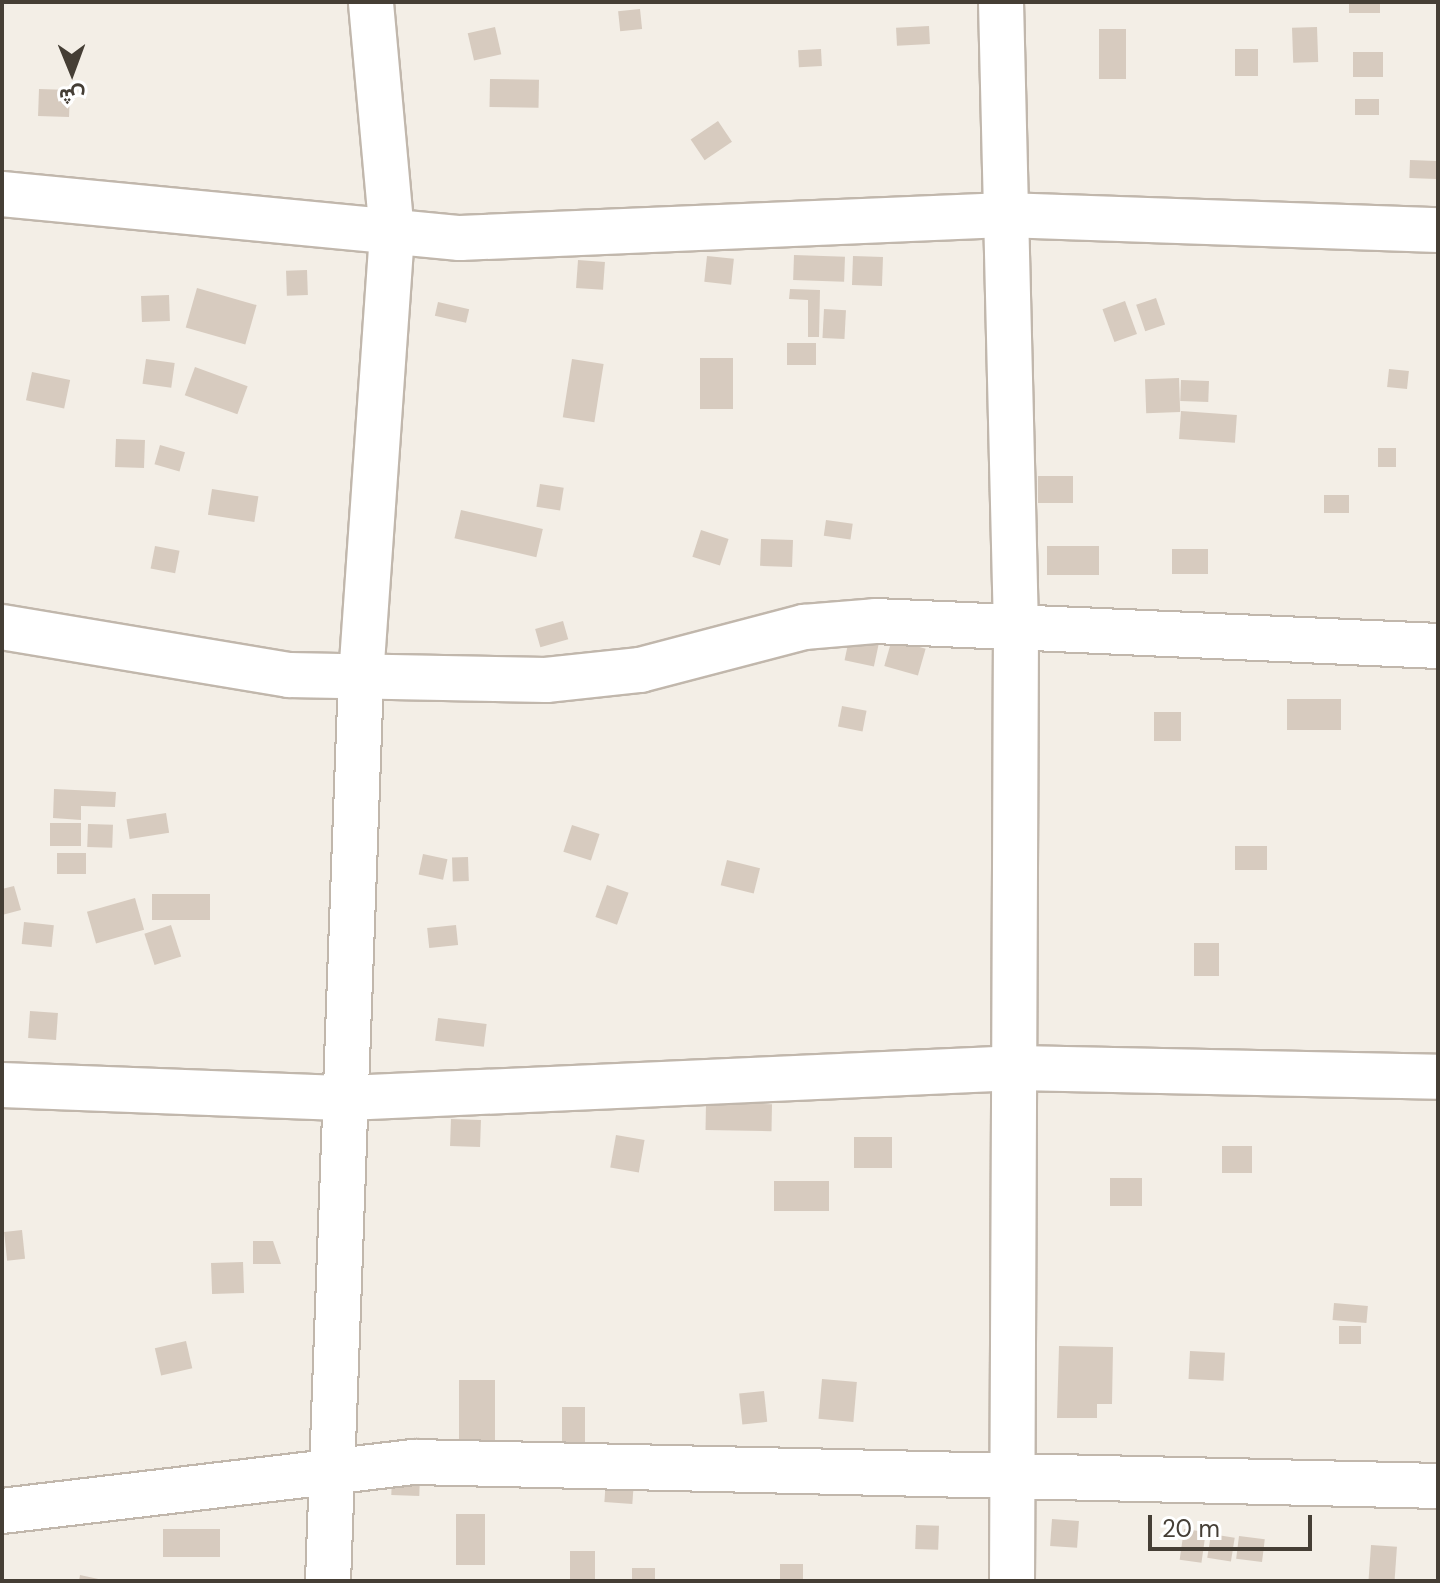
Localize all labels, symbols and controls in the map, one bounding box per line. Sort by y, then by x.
north arrow [32,32,112,112]
text: ش [59,82,86,111]
scale bar [1152,1499,1316,1549]
text: 20 m [1162,1513,1220,1544]

